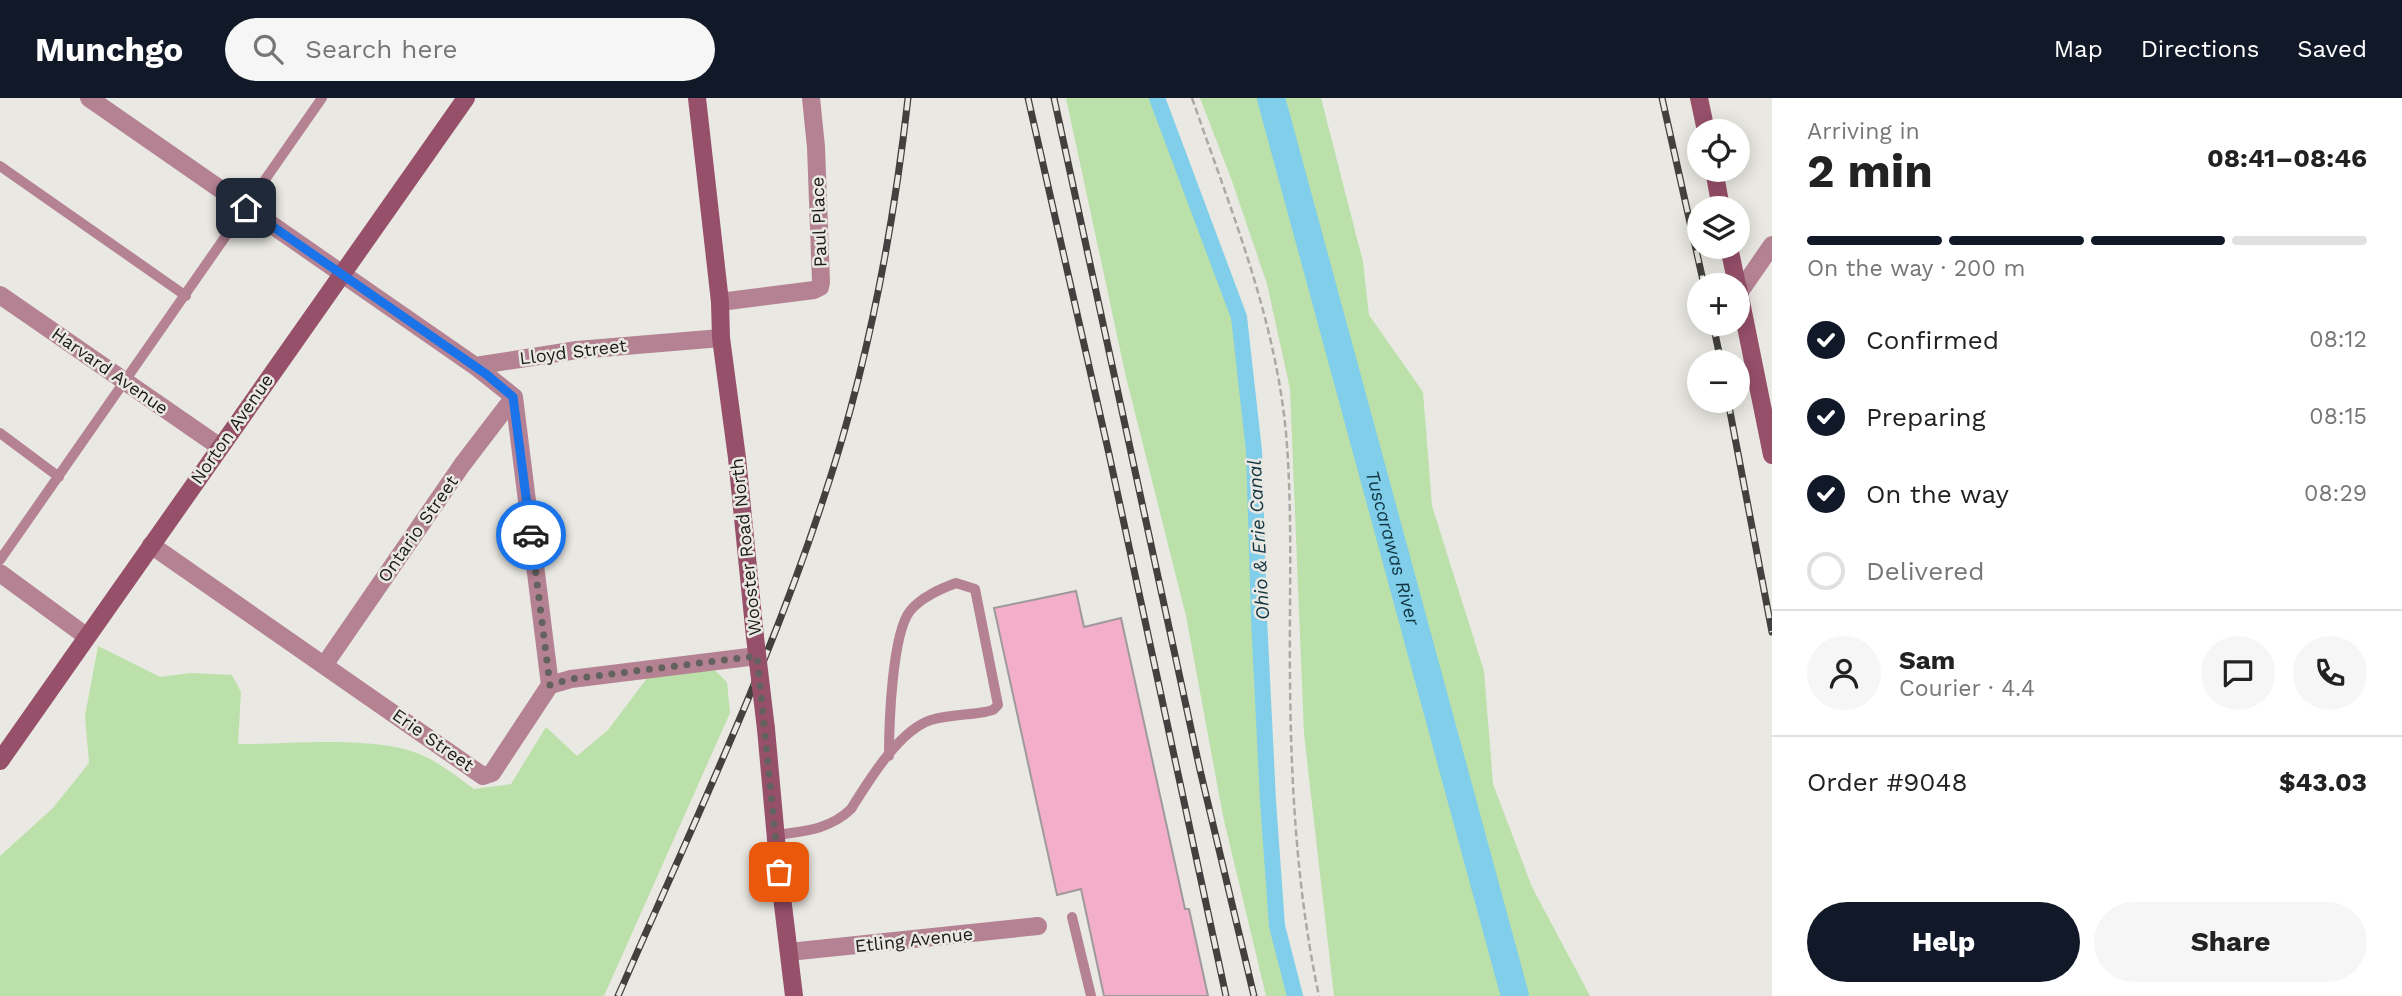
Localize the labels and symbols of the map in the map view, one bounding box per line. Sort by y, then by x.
street label: Paul Place [806,176,831,268]
pin [216,178,276,238]
street label: Harvard Avenue [48,323,173,419]
street label: Lloyd Street [518,334,628,368]
street label: Norton Avenue [186,370,277,488]
street label: Wooster Road North [726,457,765,637]
water label: Ohio & Erie Canal [1243,459,1274,621]
water label: Tuscarawas River [1361,468,1425,628]
street label: Ontario Street [373,471,462,586]
courier [496,500,566,570]
street label: Erie Street [389,704,478,776]
pin [749,842,809,902]
street label: Etling Avenue [854,923,974,956]

